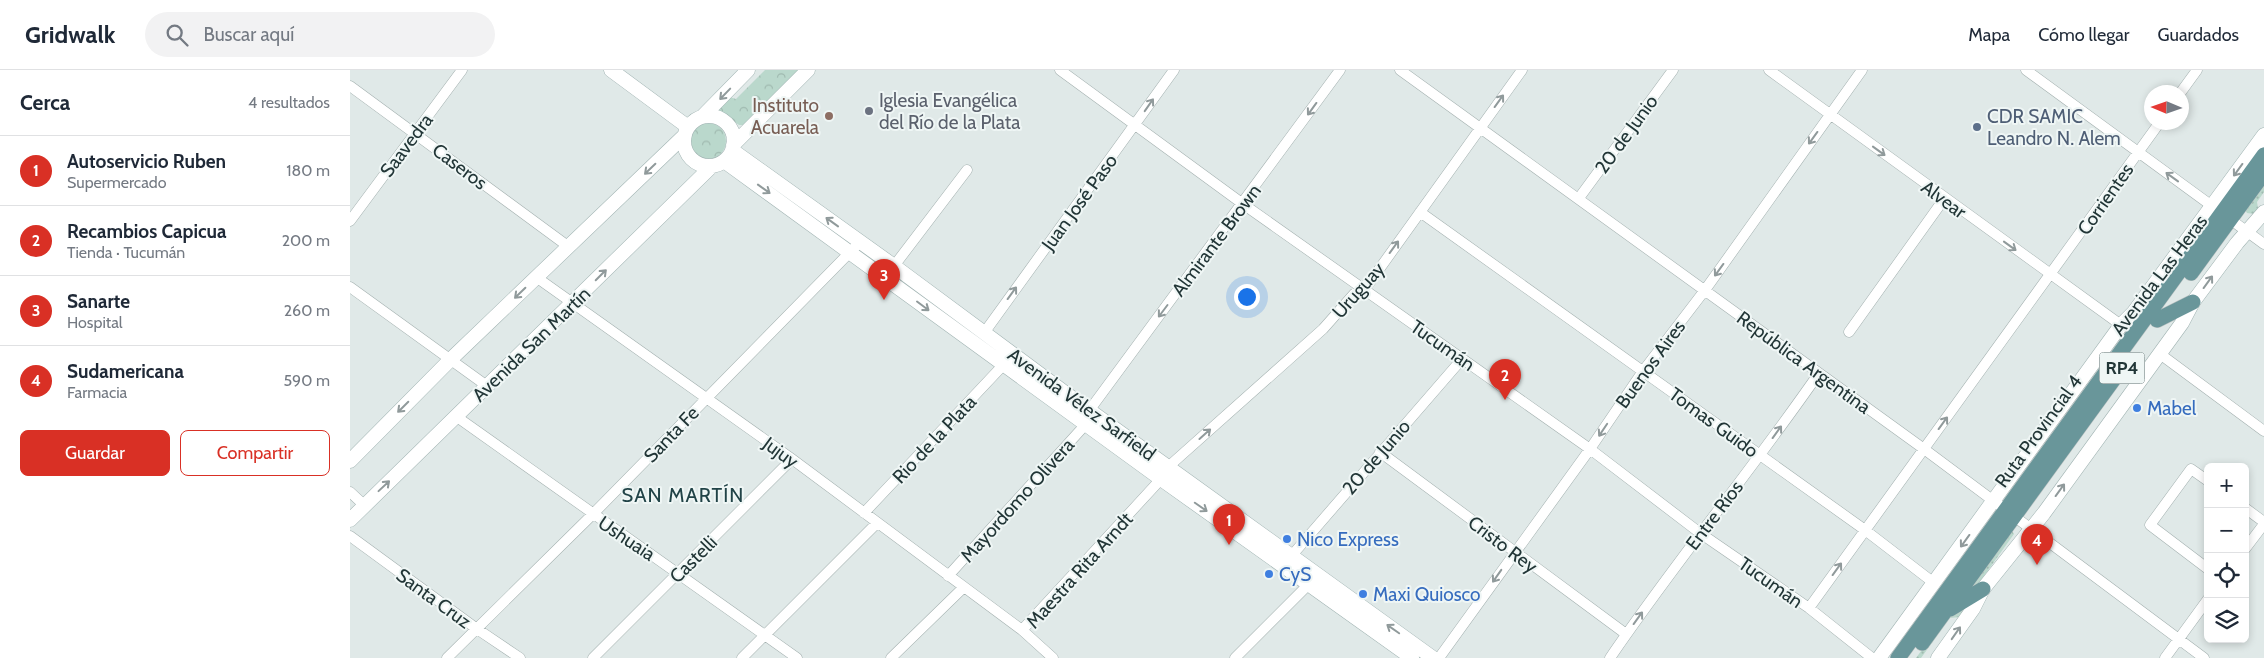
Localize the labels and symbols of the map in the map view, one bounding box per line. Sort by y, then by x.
north arrow [2144,85,2189,130]
one-way arrow [719,87,731,100]
place label: Iglesia Evangélica del Río de la Plata [879,89,1020,134]
street label: 20 de Junio [1590,90,1663,178]
place label: Instituto Acuarela [751,94,819,139]
one-way arrow [1494,94,1504,108]
one-way arrow [1144,98,1154,112]
one-way arrow [1306,102,1317,116]
marker: Iglesia Evangélica del Río de la Plata [863,105,875,117]
place label: CDR SAMIC Leandro N. Alem [1987,105,2121,150]
street label: Saavedra [375,109,438,182]
marker: Instituto Acuarela [823,110,835,122]
marker: CDR SAMIC Leandro N. Alem [1971,121,1983,133]
one-way arrow [1808,131,1818,145]
street label: Caseros [428,138,492,194]
one-way arrow [1872,145,1885,156]
street label: Juan José Paso [1036,150,1122,256]
street label: Corrientes [2072,159,2138,239]
one-way arrow [643,163,656,175]
one-way arrow [2233,163,2243,177]
one-way arrow [2165,172,2179,182]
street label: Alvear [1917,175,1971,223]
street label: Almirante Brown [1167,180,1266,301]
one-way arrow [757,184,771,194]
street label: Avenida Las Heras [2107,210,2212,340]
one-way arrow [825,217,839,227]
one-way arrow [1389,241,1400,254]
one-way arrow [2003,241,2017,251]
street label: Uruguay [1327,257,1390,323]
pin: 3 [868,259,900,300]
one-way arrow [1714,263,1724,277]
one-way arrow [595,269,607,281]
one-way arrow [2203,275,2213,289]
street label: Avenida San Martín [468,282,595,407]
your location [1234,284,1260,310]
one-way arrow [513,287,526,299]
one-way arrow [1007,287,1018,300]
one-way arrow [916,300,929,311]
one-way arrow [1158,304,1169,317]
street label: República Argentina [1732,306,1875,419]
street label: Tucumán [1406,315,1479,376]
street label: Buenos Aires [1611,316,1690,413]
street label: Avenida Vélez Sarfield [1003,343,1160,466]
road number: RP4 [2100,352,2144,384]
pin: 2 [1489,359,1521,400]
street label: Ruta Provincial 4 [1990,371,2087,492]
street label: Tomas Guido [1665,382,1763,462]
street label: Rio de la Plata [888,390,981,488]
place label: Mabel [2147,397,2197,420]
one-way arrow [397,401,410,413]
street label: Santa Fe [639,401,704,467]
marker: Mabel [2131,402,2143,414]
street label: 20 de Junio [1338,415,1415,499]
one-way arrow [1938,417,1949,430]
one-way arrow [1598,423,1608,437]
one-way arrow [1772,425,1782,439]
one-way arrow [1198,428,1211,440]
street label: Jujuy [758,431,803,473]
street label: Mayordomo Olivera [956,434,1079,567]
street label: Entre Ríos [1681,476,1748,554]
one-way arrow [378,480,391,492]
district label: SAN MARTÍN [622,483,744,507]
one-way arrow [2055,483,2065,497]
one-way arrow [1194,502,1208,512]
pin: 1 [1213,504,1245,545]
street label: Maestra Rita Arndt [1021,507,1138,633]
street label: Ushuaia [594,511,660,566]
street label: Cristo Rey [1463,511,1542,578]
pin: 4 [2021,524,2053,565]
place label: Nico Express [1297,528,1399,551]
street label: Castelli [665,531,722,588]
marker: Nico Express [1281,533,1293,545]
one-way arrow [1959,533,1970,547]
street label: Tucumán [1734,552,1807,613]
one-way arrow [1832,562,1842,576]
place label: CyS [1279,563,1311,586]
street label: Santa Cruz [392,564,476,633]
marker: CyS [1263,568,1275,580]
one-way arrow [1492,569,1502,583]
place label: Maxi Quiosco [1373,583,1481,606]
marker: Maxi Quiosco [1357,588,1369,600]
one-way arrow [1633,611,1643,625]
one-way arrow [1387,624,1401,634]
one-way arrow [1951,626,1961,640]

